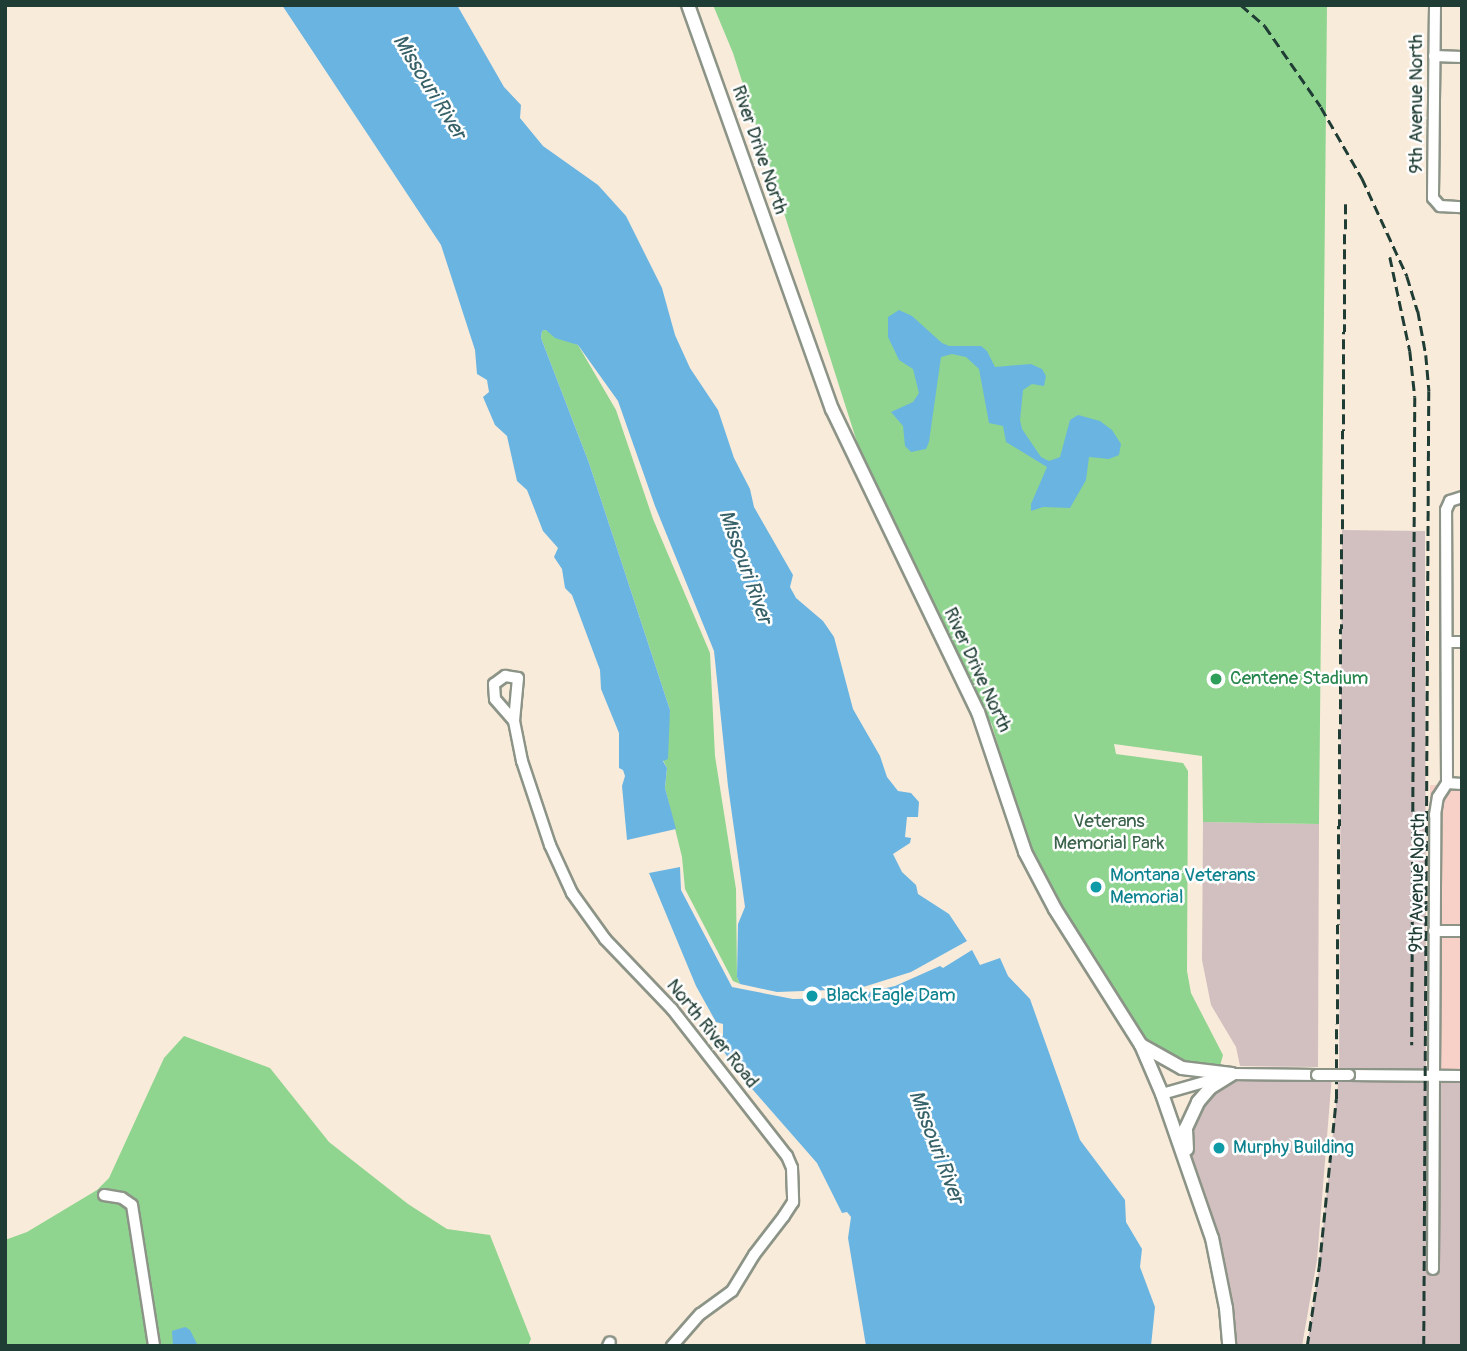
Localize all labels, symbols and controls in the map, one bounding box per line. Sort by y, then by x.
water label: Missouri River [387,30,471,144]
street label: 9th Avenue North [1406,34,1428,174]
street label: River Drive North [726,83,792,217]
water label: Missouri River [713,507,777,627]
street label: River Drive North [938,604,1016,736]
place label: Centene Stadium [1230,668,1368,690]
marker: Centene Stadium [1208,671,1224,687]
park label: Veterans Memorial Park [1054,811,1164,855]
street label: 9th Avenue North [1405,813,1431,953]
place label: Montana Veterans Memorial [1110,865,1256,909]
marker: Montana Veterans Memorial [1088,879,1104,895]
street label: North River Road [661,975,763,1093]
place label: Black Eagle Dam [826,985,956,1007]
marker: Black Eagle Dam [804,988,820,1004]
water label: Missouri River [903,1087,969,1207]
place label: Murphy Building [1233,1137,1354,1159]
marker: Murphy Building [1211,1140,1227,1156]

